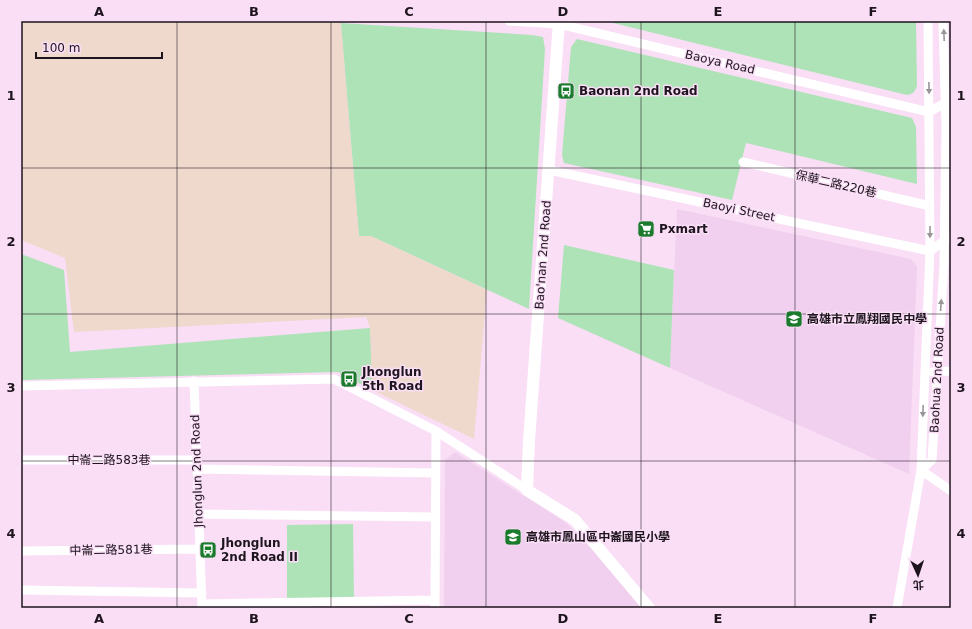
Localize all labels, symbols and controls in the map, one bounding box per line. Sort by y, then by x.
text: A [94,4,104,19]
text: B [249,4,259,19]
text: C [404,4,414,19]
text: D [558,4,569,19]
text: E [714,4,722,19]
text: F [869,4,877,19]
one-way arrow [940,29,947,41]
scale bar [36,34,162,60]
text: 100 m [42,41,80,55]
street label: Baoya Road [684,47,756,77]
bus stop icon: Baonan 2nd Road [556,81,576,101]
one-way arrow [926,82,932,95]
place label: Baonan 2nd Road [579,84,698,98]
text: 1 [6,88,16,103]
text: 1 [956,88,966,103]
street label: 保華二路220巷 [794,168,878,200]
street label: Baoyi Street [702,195,777,225]
street label: Bao'nan 2nd Road [532,200,554,310]
supermarket icon: Pxmart [636,219,656,239]
place label: Pxmart [659,222,708,236]
one-way arrow [927,226,933,239]
text: 2 [6,234,16,249]
text: 2 [956,234,966,249]
one-way arrow [938,299,945,311]
school or university icon: 高雄市立鳳翔國民中學 [784,309,804,329]
place label: 高雄市立鳳翔國民中學 [807,312,927,326]
street label: Baohua 2nd Road [927,327,947,433]
place label: Jhonglun 5th Road [361,365,423,393]
bus stop icon: Jhonglun 5th Road [339,369,359,389]
text: 3 [6,380,16,395]
text: 3 [956,380,966,395]
one-way arrow [920,405,926,418]
street label: Jhonglun 2nd Road [188,414,206,529]
street label: 中崙二路583巷 [68,453,150,467]
text: 4 [6,526,16,541]
text: 4 [956,526,966,541]
school or university icon: 高雄市鳳山區中崙國民小學 [503,527,523,547]
place label: 高雄市鳳山區中崙國民小學 [526,530,670,544]
place label: Jhonglun 2nd Road II [220,536,298,564]
bus stop icon: Jhonglun 2nd Road II [198,540,218,560]
street label: 中崙二路581巷 [69,542,153,558]
north arrow [898,555,938,595]
text: 北 [913,578,924,591]
text: A [94,611,104,626]
text: B [249,611,259,626]
text: C [404,611,414,626]
text: D [558,611,569,626]
text: E [714,611,722,626]
text: F [869,611,877,626]

